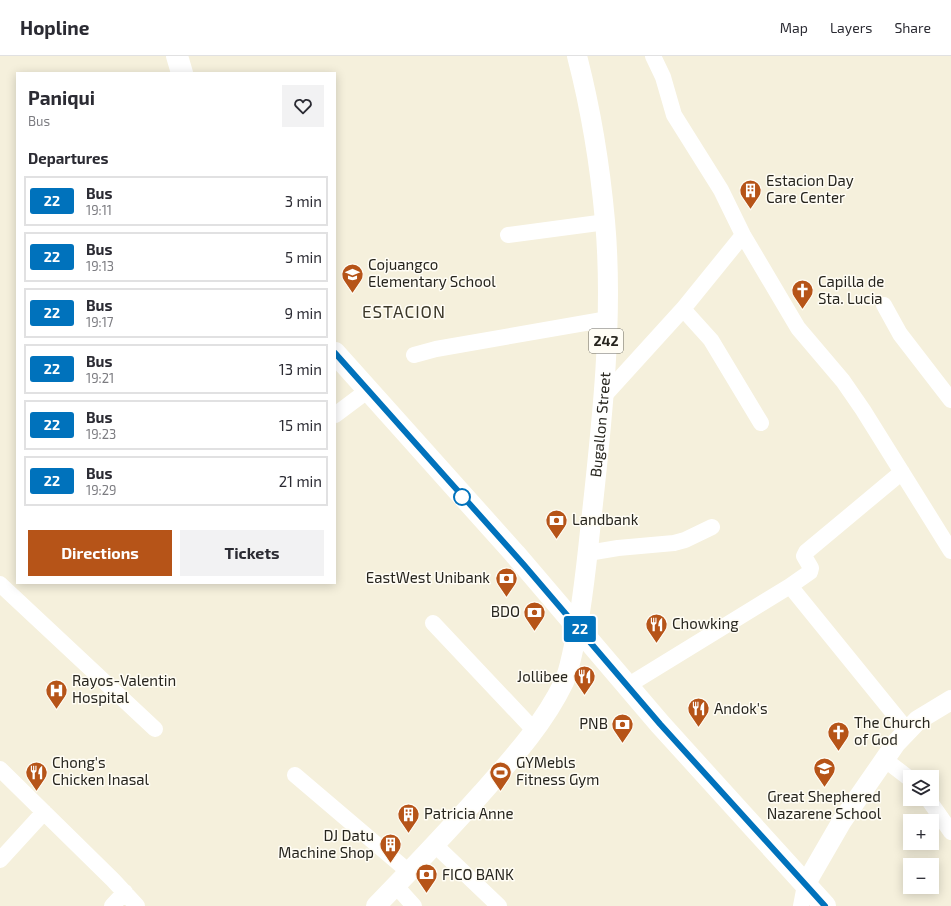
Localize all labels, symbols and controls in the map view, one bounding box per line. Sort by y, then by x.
text: Hopline [20,16,89,39]
text: Map [780,19,808,36]
text: Layers [830,19,872,36]
text: Share [894,19,931,36]
button: heart [282,85,324,127]
text: Paniqui [28,86,95,109]
text: Bus [28,113,50,129]
text: Departures [28,149,108,167]
place label: Estacion Day Care Center [766,171,854,206]
building icon: Estacion Day Care Center [738,177,764,210]
text: Bus [86,184,112,202]
text: 22 [44,192,60,209]
text: 3 min [285,192,322,210]
text: 19:11 [86,202,112,218]
text: Bus [86,240,112,258]
text: 22 [44,248,60,265]
text: 5 min [285,248,322,266]
place label: Cojuangco Elementary School [368,255,496,290]
text: 19:13 [86,258,114,274]
school or university icon: Cojuangco Elementary School [339,261,365,294]
place label: Capilla de Sta. Lucia [818,272,884,307]
church icon: Capilla de Sta. Lucia [790,278,816,311]
text: Bus [86,296,112,314]
district label: ESTACION [362,301,446,321]
text: 22 [44,304,60,321]
text: 9 min [284,304,322,322]
text: 19:17 [86,314,114,330]
road number: 242 [589,329,623,353]
text: Bus [86,352,112,370]
text: 22 [44,360,60,377]
text: 13 min [279,360,322,378]
text: 19:21 [86,370,114,386]
street label: Bugallon Street [586,371,613,478]
text: Bus [86,408,112,426]
text: 22 [44,416,60,433]
text: 15 min [279,416,322,434]
text: 19:23 [86,426,116,442]
text: Bus [86,464,112,482]
text: 22 [44,472,60,489]
text: 21 min [279,472,322,490]
text: 19:29 [86,482,116,498]
unlabelled marker [453,488,471,506]
bank icon: Landbank [543,507,569,540]
place label: Landbank [572,510,639,528]
button: Directions [28,530,172,576]
button: Tickets [180,530,324,576]
bank icon: EastWest Unibank [493,565,519,598]
place label: EastWest Unibank [366,568,490,586]
bank icon: BDO [522,599,548,632]
place label: BDO [491,602,520,620]
restaurant icon: Chowking [644,611,670,644]
place label: Chowking [672,614,739,632]
line badge: 22 [562,616,598,642]
text: 22 [572,620,588,637]
restaurant icon: Jollibee [571,664,597,697]
place label: Jollibee [517,667,568,685]
place label: Rayos-Valentin Hospital [72,671,176,706]
hospital icon: Rayos-Valentin Hospital [44,677,70,710]
restaurant icon: Andok's [685,696,711,729]
place label: Andok's [714,699,768,717]
bank icon: PNB [610,711,636,744]
place label: The Church of God [854,713,931,748]
place label: PNB [579,714,608,732]
church icon: The Church of God [825,719,851,752]
place label: Chong's Chicken Inasal [52,753,150,788]
place label: GYMebls Fitness Gym [516,753,599,788]
school or university icon: Great Shephered Nazarene School [811,755,837,788]
restaurant icon: Chong's Chicken Inasal [24,759,50,792]
sports icon: GYMebls Fitness Gym [487,759,513,792]
map controls [903,770,939,894]
button: layers [903,770,939,806]
place label: Great Shephered Nazarene School [767,787,882,822]
building icon: Patricia Anne [396,801,422,834]
place label: Patricia Anne [424,804,514,822]
button: + [903,814,939,850]
place label: DJ Datu Machine Shop [278,826,374,861]
building icon: DJ Datu Machine Shop [377,832,403,865]
button: − [903,858,939,894]
bank icon: FICO BANK [413,862,439,895]
place label: FICO BANK [442,865,514,883]

